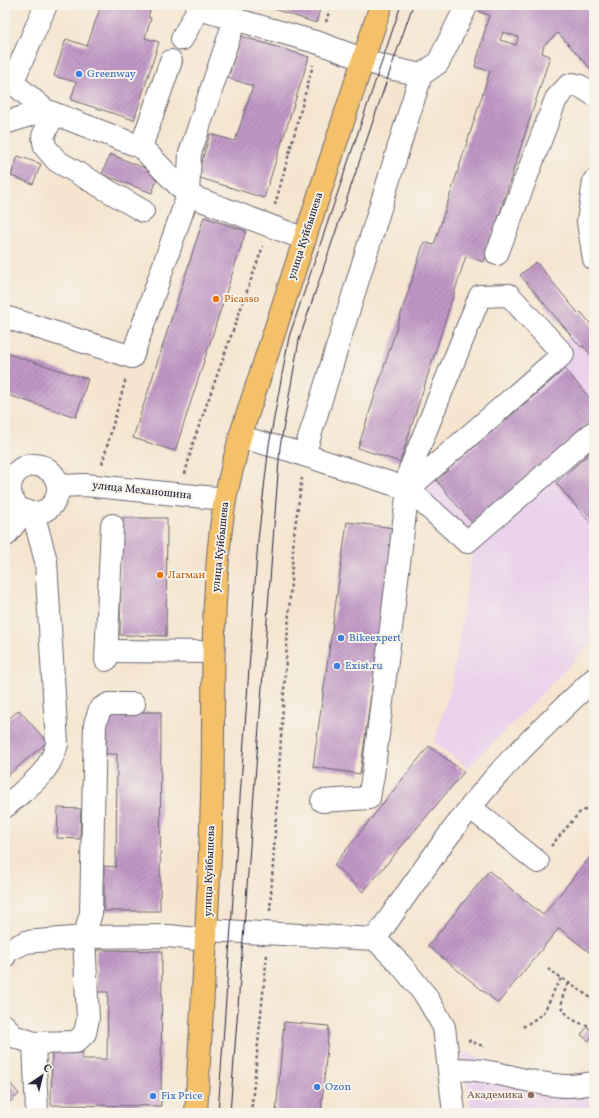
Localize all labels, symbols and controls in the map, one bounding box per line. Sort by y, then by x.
place label: Greenway [87,67,136,82]
marker: Greenway [74,69,84,79]
street label: улица Куйбышева [285,190,327,282]
place label: Picasso [224,292,260,307]
marker: Picasso [211,294,221,304]
street label: улица Механошина [92,478,193,504]
street label: улица Куйбышева [209,500,233,593]
place label: Лагман [168,568,206,583]
marker: Лагман [155,570,165,580]
place label: Bikeexpert [349,631,401,646]
marker: Bikeexpert [336,633,346,643]
place label: Exist.ru [345,659,383,674]
marker: Exist.ru [332,661,342,671]
street label: улица Куйбышева [201,825,219,917]
north arrow [22,1056,62,1096]
text: С [40,1061,54,1077]
place label: Ozon [325,1080,351,1095]
marker: Ozon [312,1082,322,1092]
place label: Академика [467,1088,524,1103]
place label: Fix Price [161,1089,203,1104]
marker: Академика [526,1090,536,1100]
marker: Fix Price [148,1091,158,1101]

